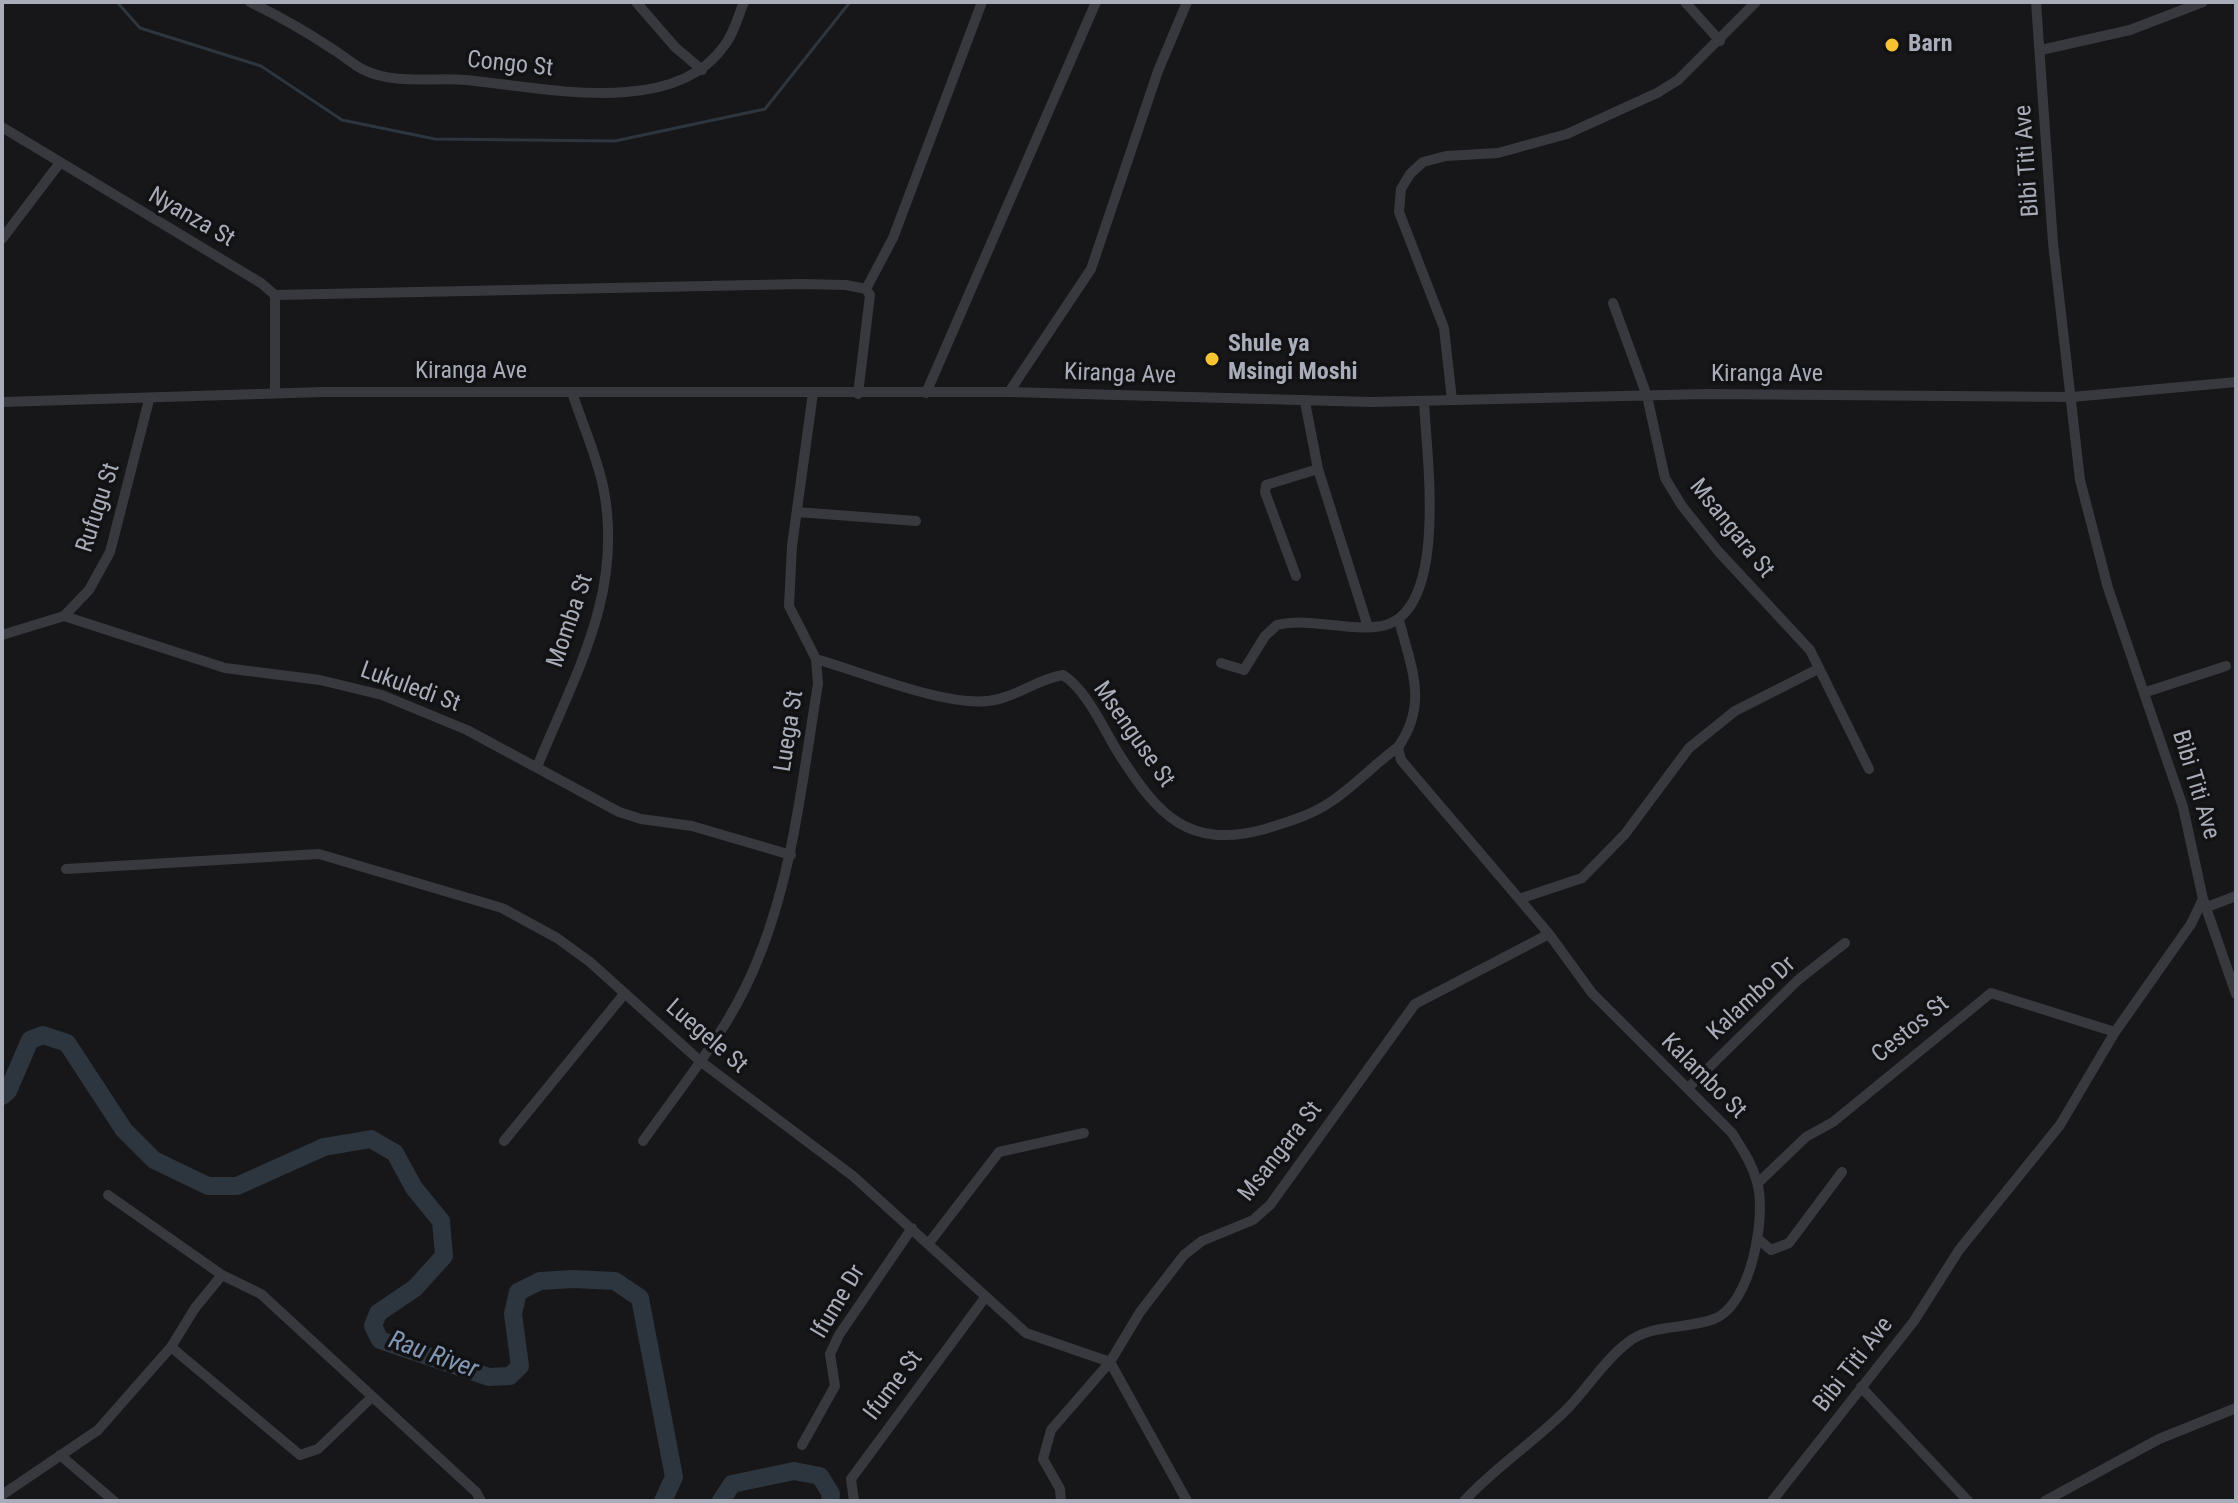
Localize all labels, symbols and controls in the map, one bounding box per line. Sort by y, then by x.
place label: Barn [1908,31,1953,59]
marker: Barn [1883,36,1901,54]
street label: Congo St [466,46,554,84]
street label: Bibi Titi Ave [2010,104,2046,218]
street label: Nyanza St [143,182,239,254]
place label: Shule ya Msingi Moshi [1228,331,1358,387]
marker: Shule ya Msingi Moshi [1203,350,1221,368]
street label: Kiranga Ave [415,358,527,386]
street label: Kiranga Ave [1064,359,1176,391]
street label: Kiranga Ave [1711,361,1823,389]
street label: Rufugu St [71,460,127,556]
street label: Msangara St [1682,474,1780,584]
street label: Momba St [542,571,600,671]
street label: Lukuledi St [356,657,464,719]
street label: Msenguse St [1086,677,1180,793]
street label: Luega St [769,688,811,774]
street label: Bibi Titi Ave [2165,727,2225,843]
street label: Kalambo Dr [1702,951,1802,1047]
street label: Cestos St [1867,990,1955,1070]
street label: Luegele St [659,994,753,1080]
street label: Kalambo St [1654,1028,1752,1126]
street label: Msangara St [1233,1096,1329,1208]
street label: Ifume Dr [806,1260,872,1344]
street label: Bibi Titi Ave [1808,1312,1900,1418]
water label: Rau River [384,1325,482,1387]
street label: Ifume St [859,1346,929,1426]

